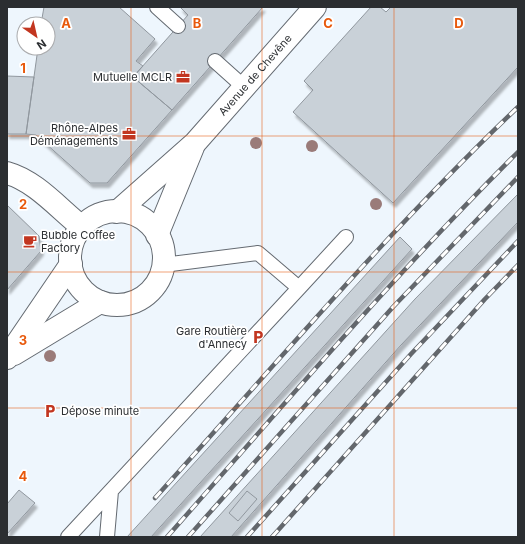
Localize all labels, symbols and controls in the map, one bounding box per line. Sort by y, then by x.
text: A [61,15,71,31]
text: B [193,15,202,31]
text: C [323,15,333,31]
text: D [454,15,464,31]
north arrow [16,16,56,56]
street label: Avenue de Chevêne [215,31,295,119]
text: N [34,36,49,52]
text: 1 [20,60,26,76]
office icon: Mutuelle MCLR [175,69,191,85]
place label: Mutuelle MCLR [93,70,172,84]
place label: Rhône-Alpes Déménagements [30,121,118,148]
office icon: Rhône-Alpes Déménagements [121,126,137,142]
text: 2 [19,196,27,212]
place label: Bubble Coffee Factory [41,228,115,255]
cafe icon: Bubble Coffee Factory [22,233,38,249]
place label: Gare Routière d'Annecy [176,324,247,351]
parking icon: Gare Routière d'Annecy [250,329,266,345]
text: 3 [19,332,27,348]
parking icon: Dépose minute [42,403,58,419]
place label: Dépose minute [61,404,139,418]
text: 4 [19,468,28,484]

